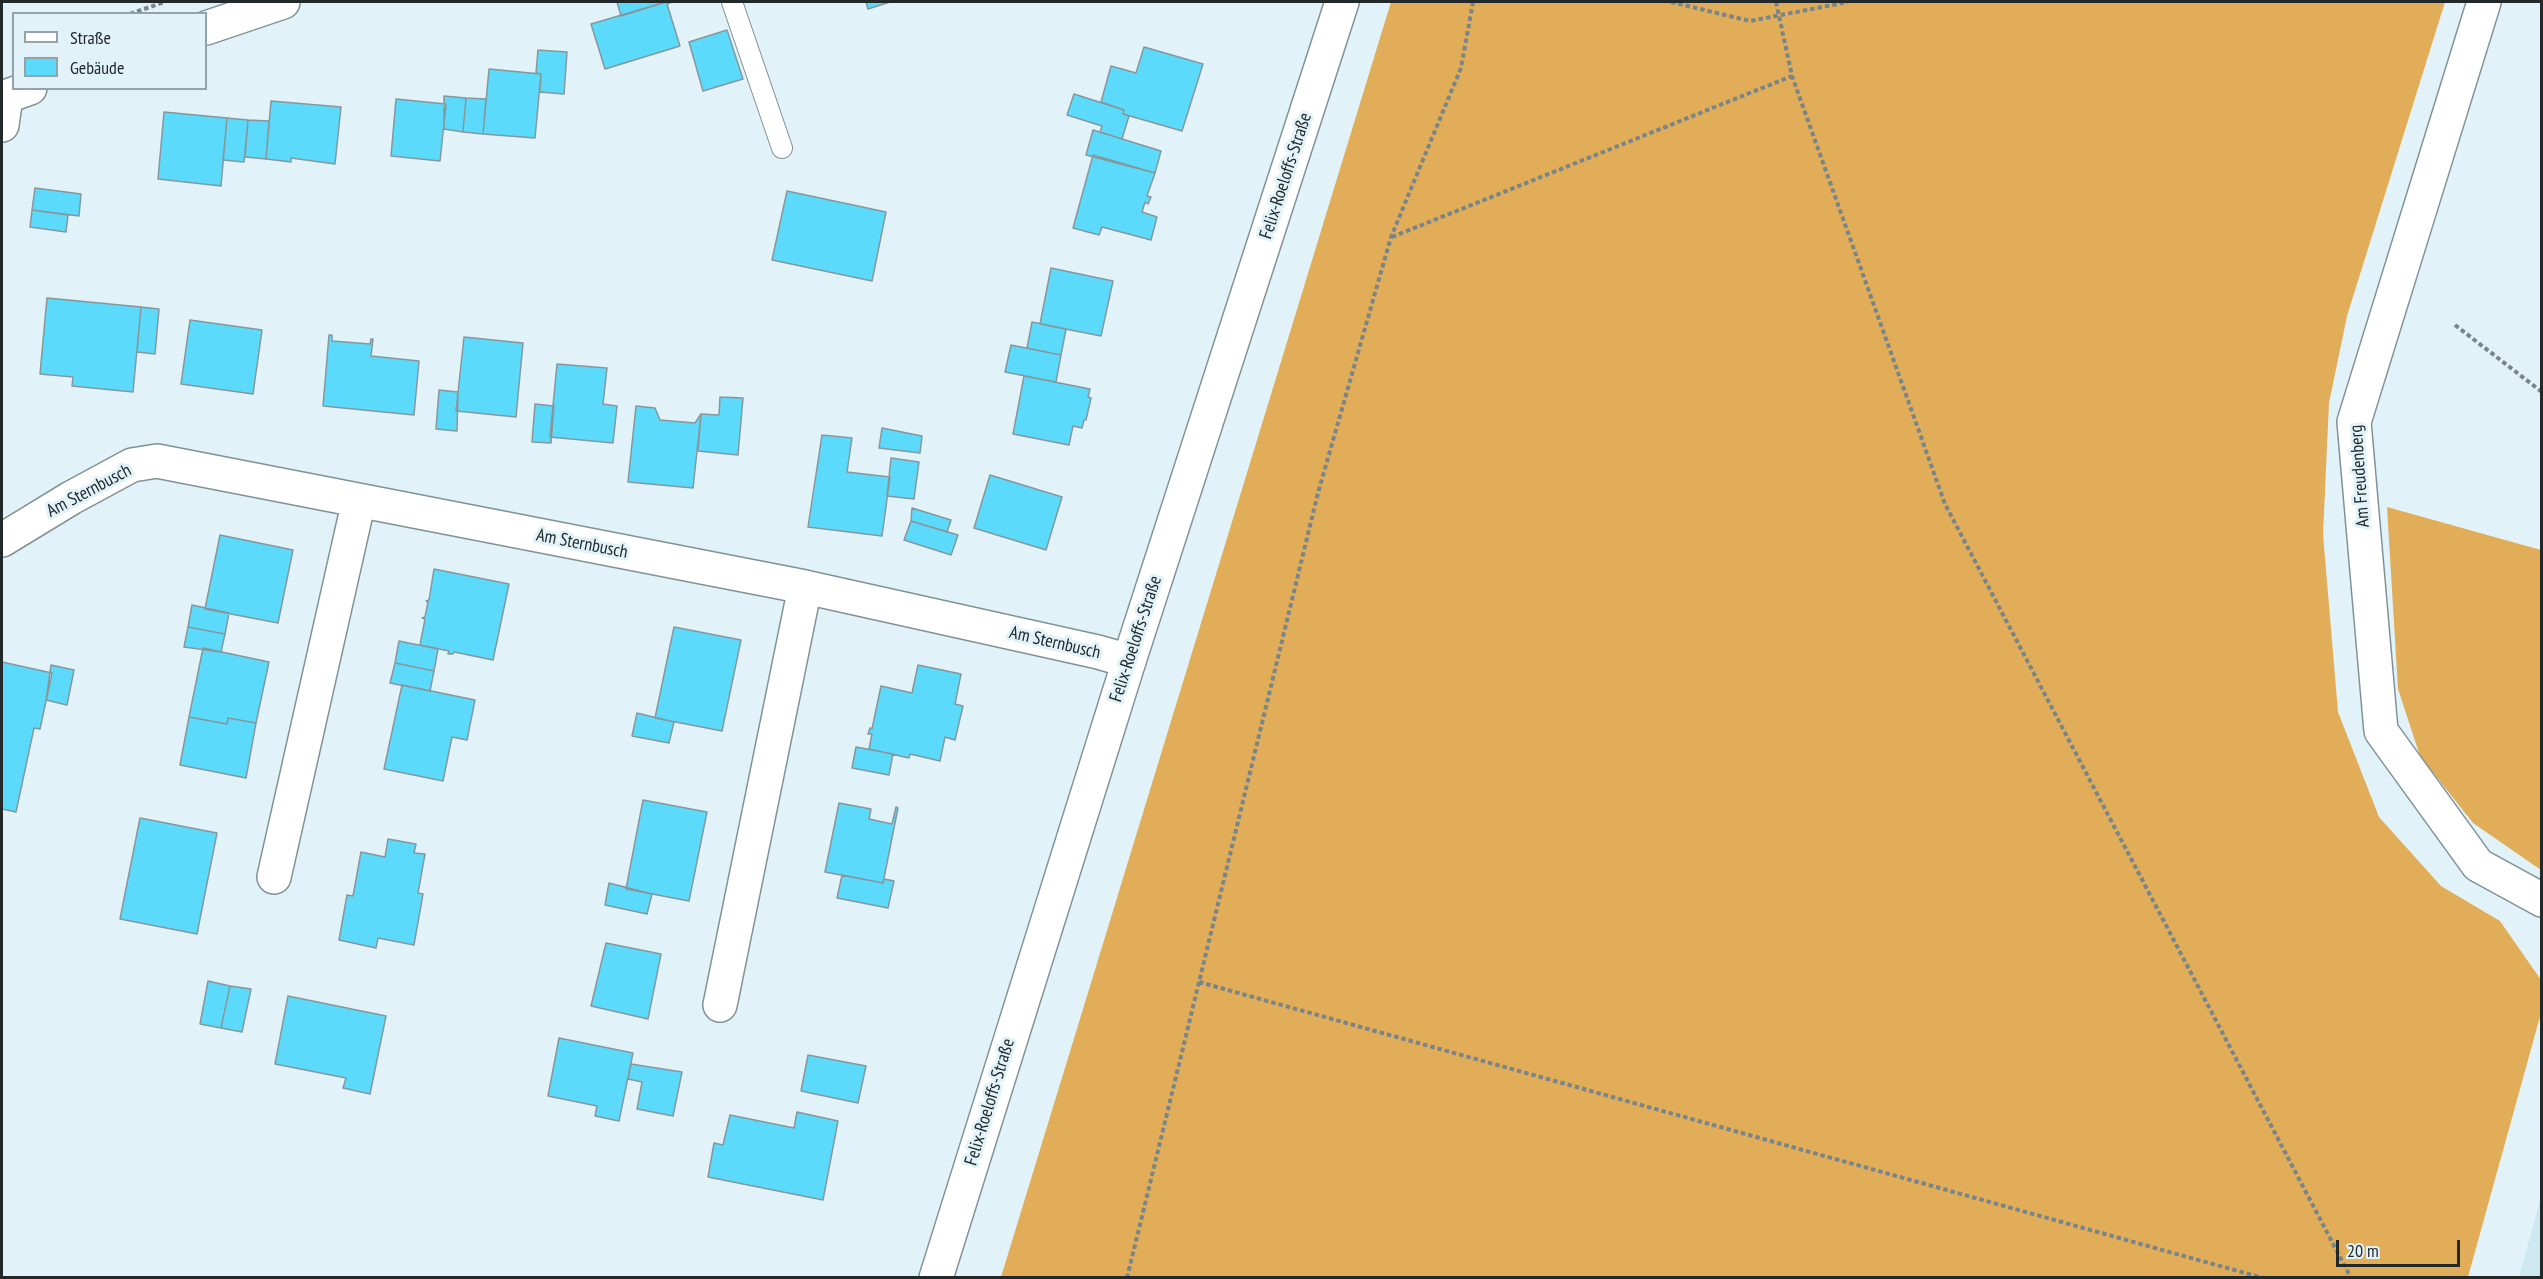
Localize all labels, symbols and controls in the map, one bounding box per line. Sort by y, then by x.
legend [12,12,207,90]
text: Straße [70,26,111,49]
text: Gebäude [70,56,124,79]
street label: Felix-Roeloffs-Straße [1255,110,1317,242]
street label: Am Freudenberg [2346,424,2374,528]
street label: Am Sternbusch [43,460,135,522]
street label: Am Sternbusch [534,525,630,563]
street label: Felix-Roeloffs-Straße [1105,573,1167,705]
street label: Am Sternbusch [1007,622,1103,664]
street label: Felix-Roeloffs-Straße [960,1036,1020,1168]
scale bar [2339,1228,2464,1266]
text: 20 m [2347,1239,2379,1262]

